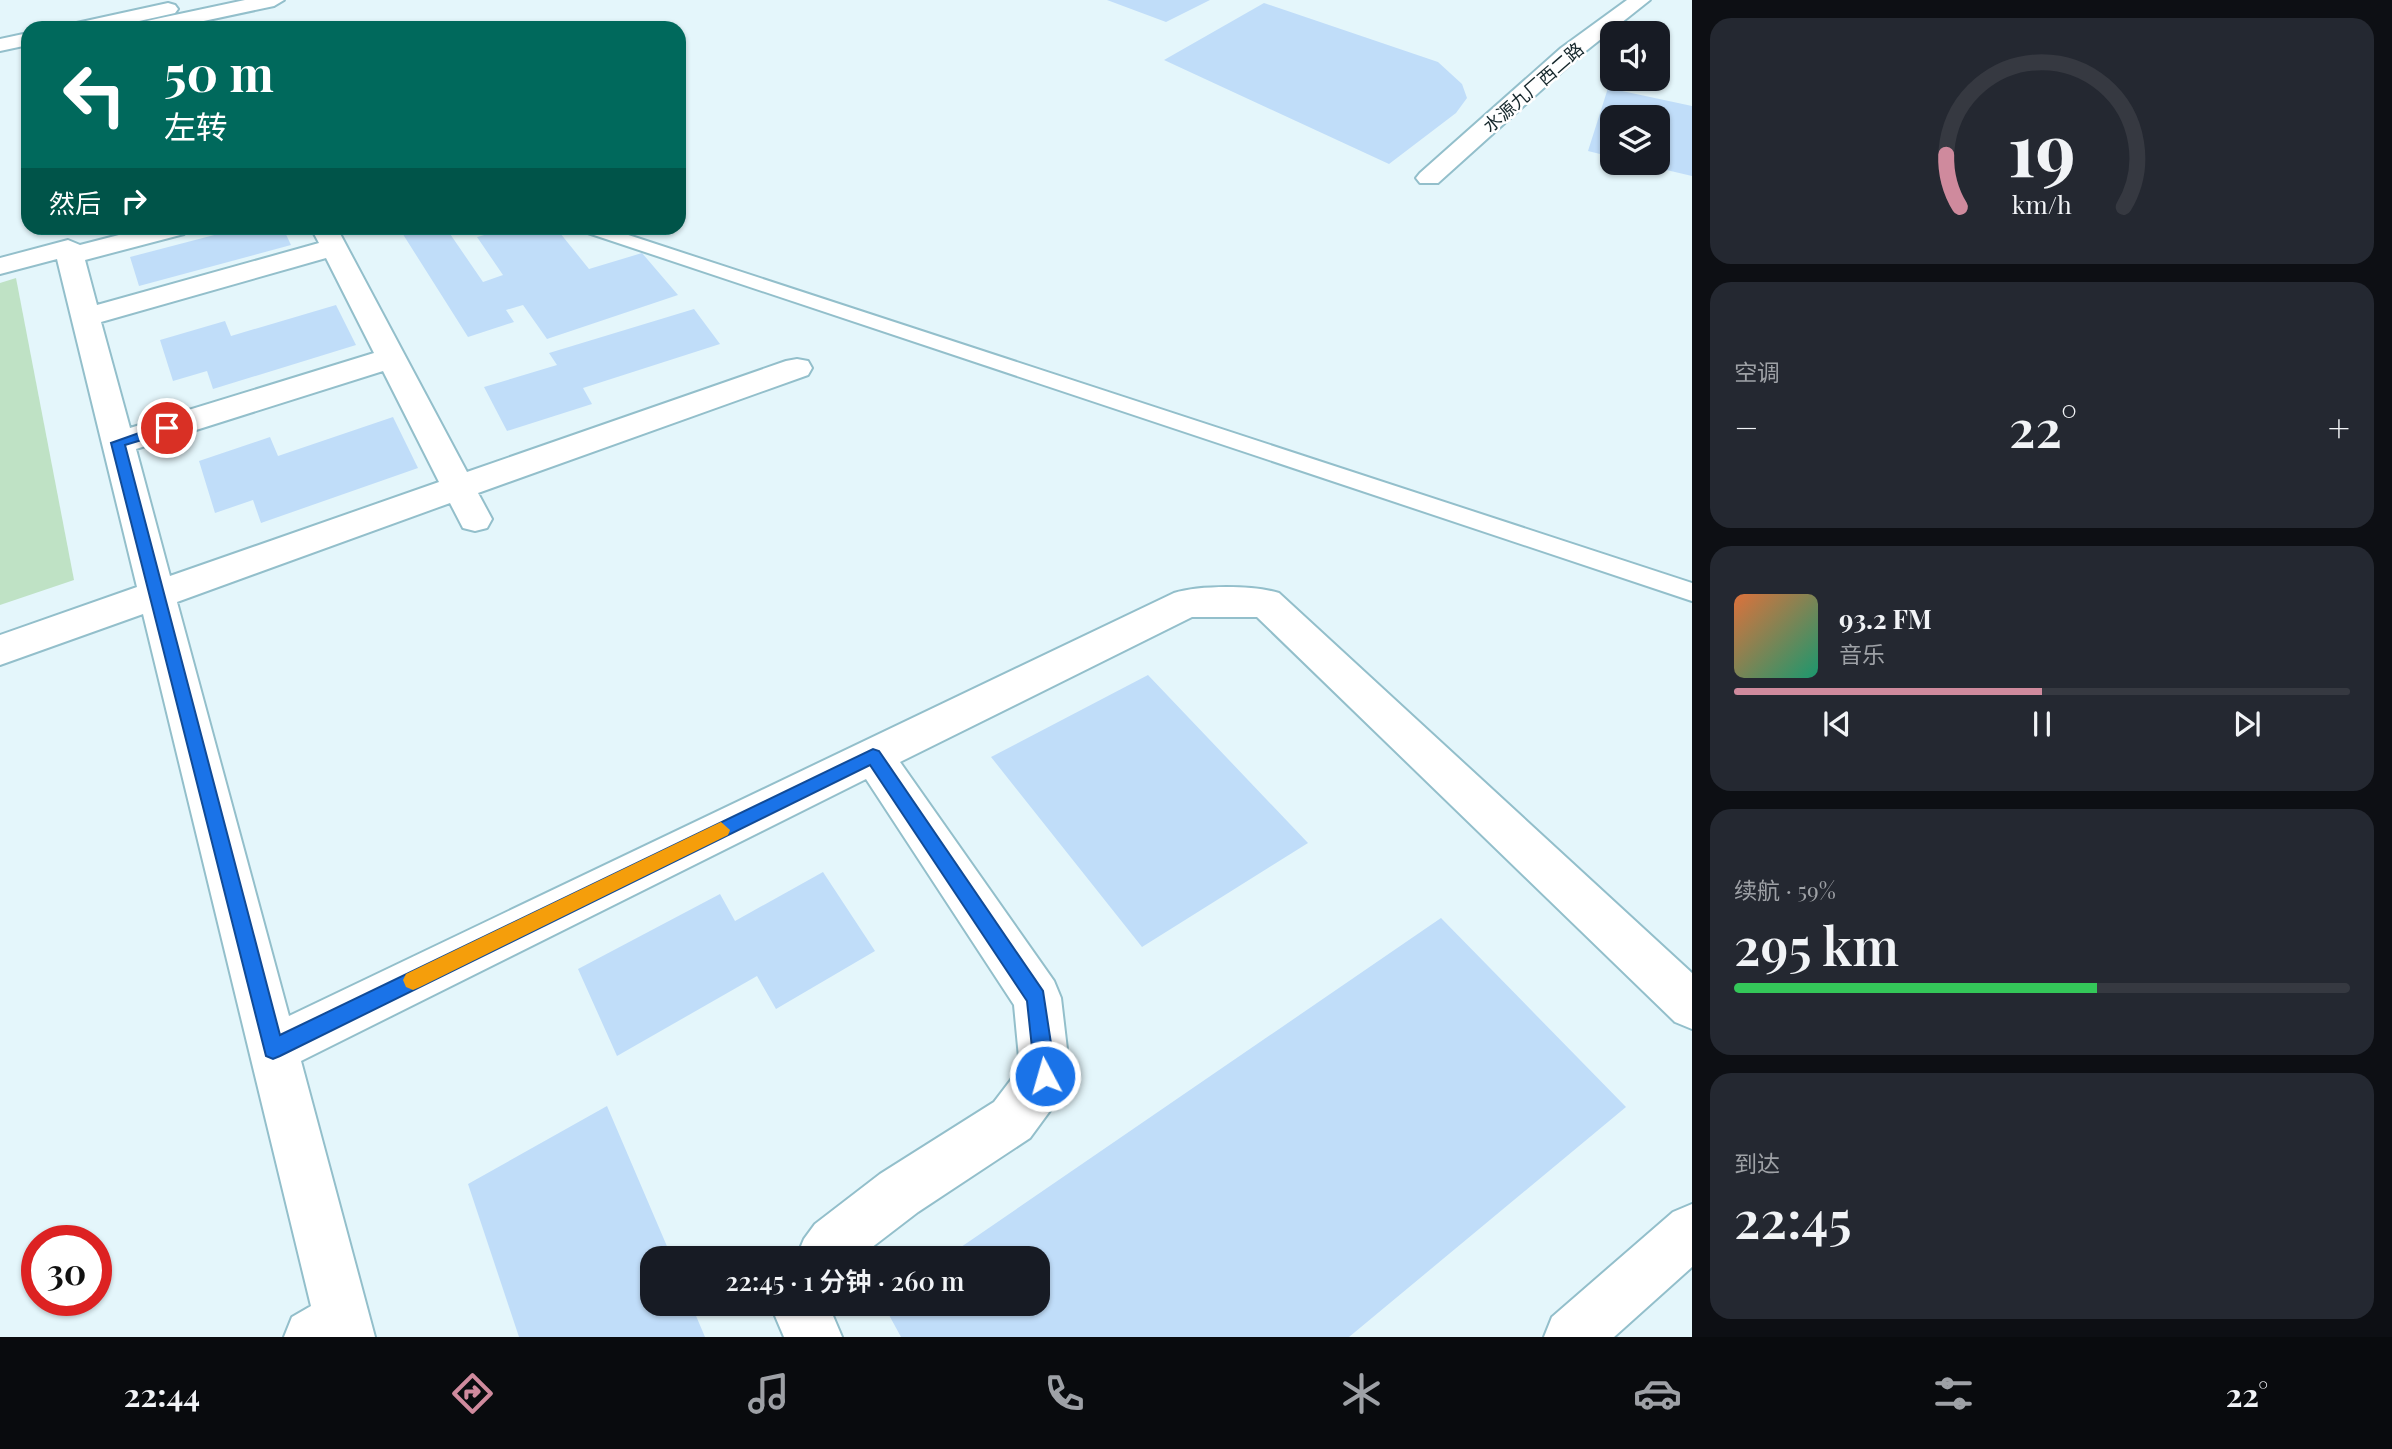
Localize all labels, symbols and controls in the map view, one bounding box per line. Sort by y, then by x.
map controls [1600,21,1670,175]
button: sound [1600,21,1670,91]
street label: 水源九厂西二路 [1478,37,1588,137]
text: 50 m [164,39,274,104]
icon: left [49,49,140,140]
text: 19 [2008,98,2076,195]
text: 左转 [164,104,228,147]
button: layers [1600,105,1670,175]
icon: right [115,182,153,220]
text: 然后 [49,185,101,220]
text: km/h [2012,187,2072,220]
text: 空调 [1734,356,1780,387]
text: 22° [2009,392,2077,461]
pin [137,398,197,458]
text: − [1734,401,1759,452]
text: + [2328,401,2350,452]
icon: arrive [148,409,186,447]
text: 93.2 FM [1839,601,1932,636]
text: 音乐 [1839,638,1885,669]
icon: previous [1818,705,1856,743]
icon: pause [2023,705,2061,743]
icon: next [2228,705,2266,743]
text: 续航 · 59% [1734,874,1836,905]
text: 295 km [1734,910,1899,979]
position arrow [1008,1039,1082,1113]
text: 到达 [1734,1147,1780,1178]
text: 22:45 [1734,1183,1852,1252]
speed limit sign: 30 [21,1225,112,1316]
text: 22:45 · 1 分钟 · 260 m [726,1263,964,1298]
icon: directions [448,1369,497,1418]
icon: music [744,1369,793,1418]
icon: phone [1040,1369,1089,1418]
icon: climate [1337,1369,1386,1418]
icon: car [1633,1369,1682,1418]
icon: filters [1929,1369,1978,1418]
text: 22:44 [124,1372,200,1415]
text: 22° [2226,1372,2268,1415]

